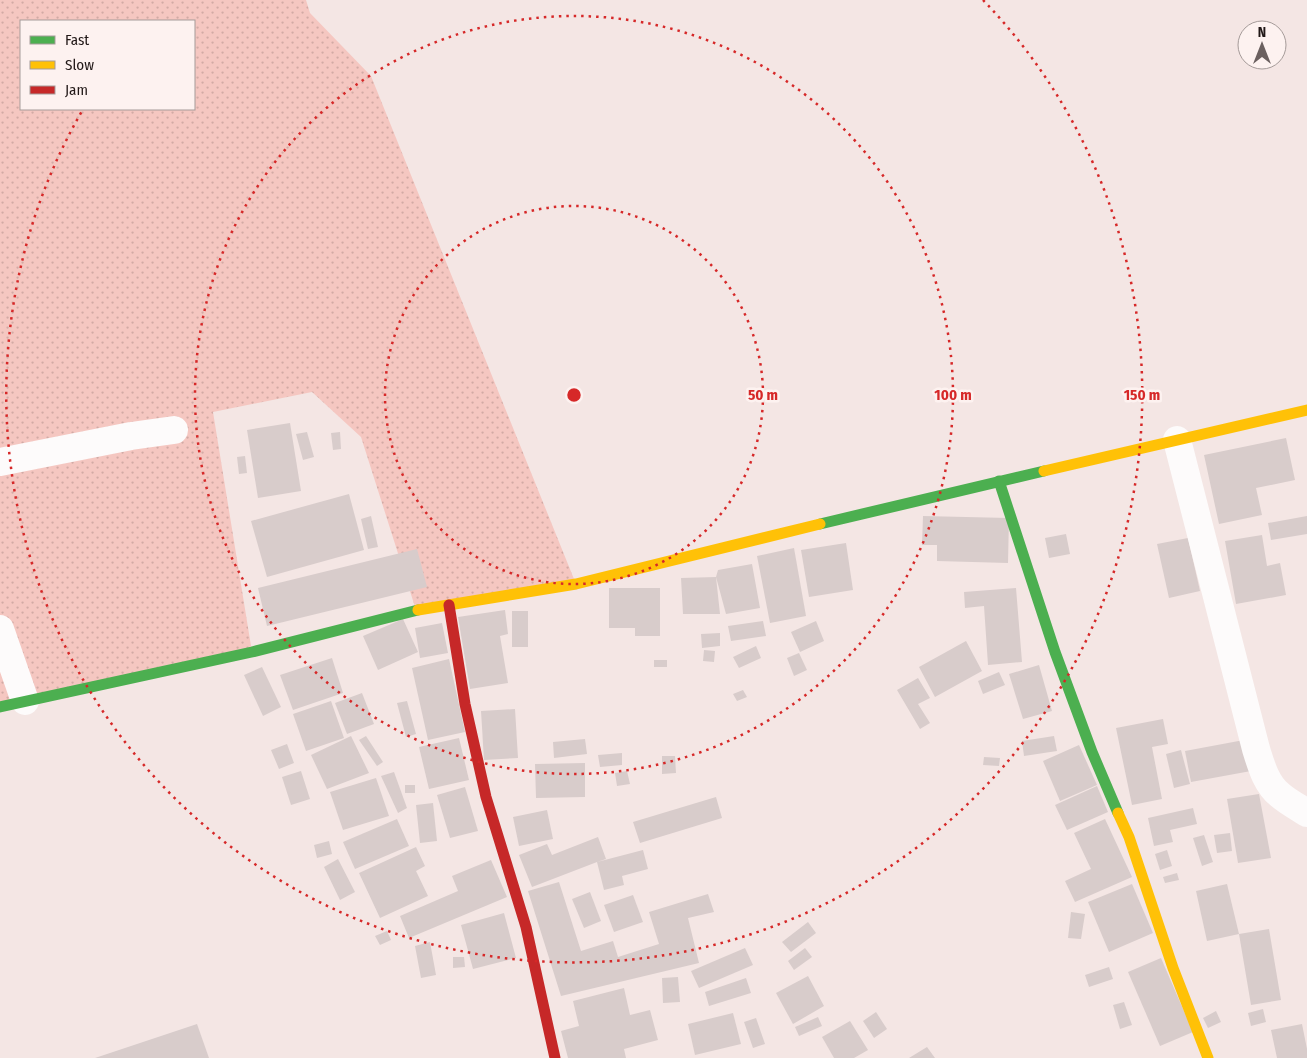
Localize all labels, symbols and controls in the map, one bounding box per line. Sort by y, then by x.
legend [20,20,195,110]
north arrow [1237,20,1287,70]
text: N [1258,24,1266,41]
text: Fast [65,31,89,49]
text: Slow [65,56,94,74]
text: Jam [65,81,88,99]
centre of rings [565,386,583,404]
text: 50 m [748,386,778,404]
text: 100 m [934,386,972,404]
text: 150 m [1124,386,1160,404]

